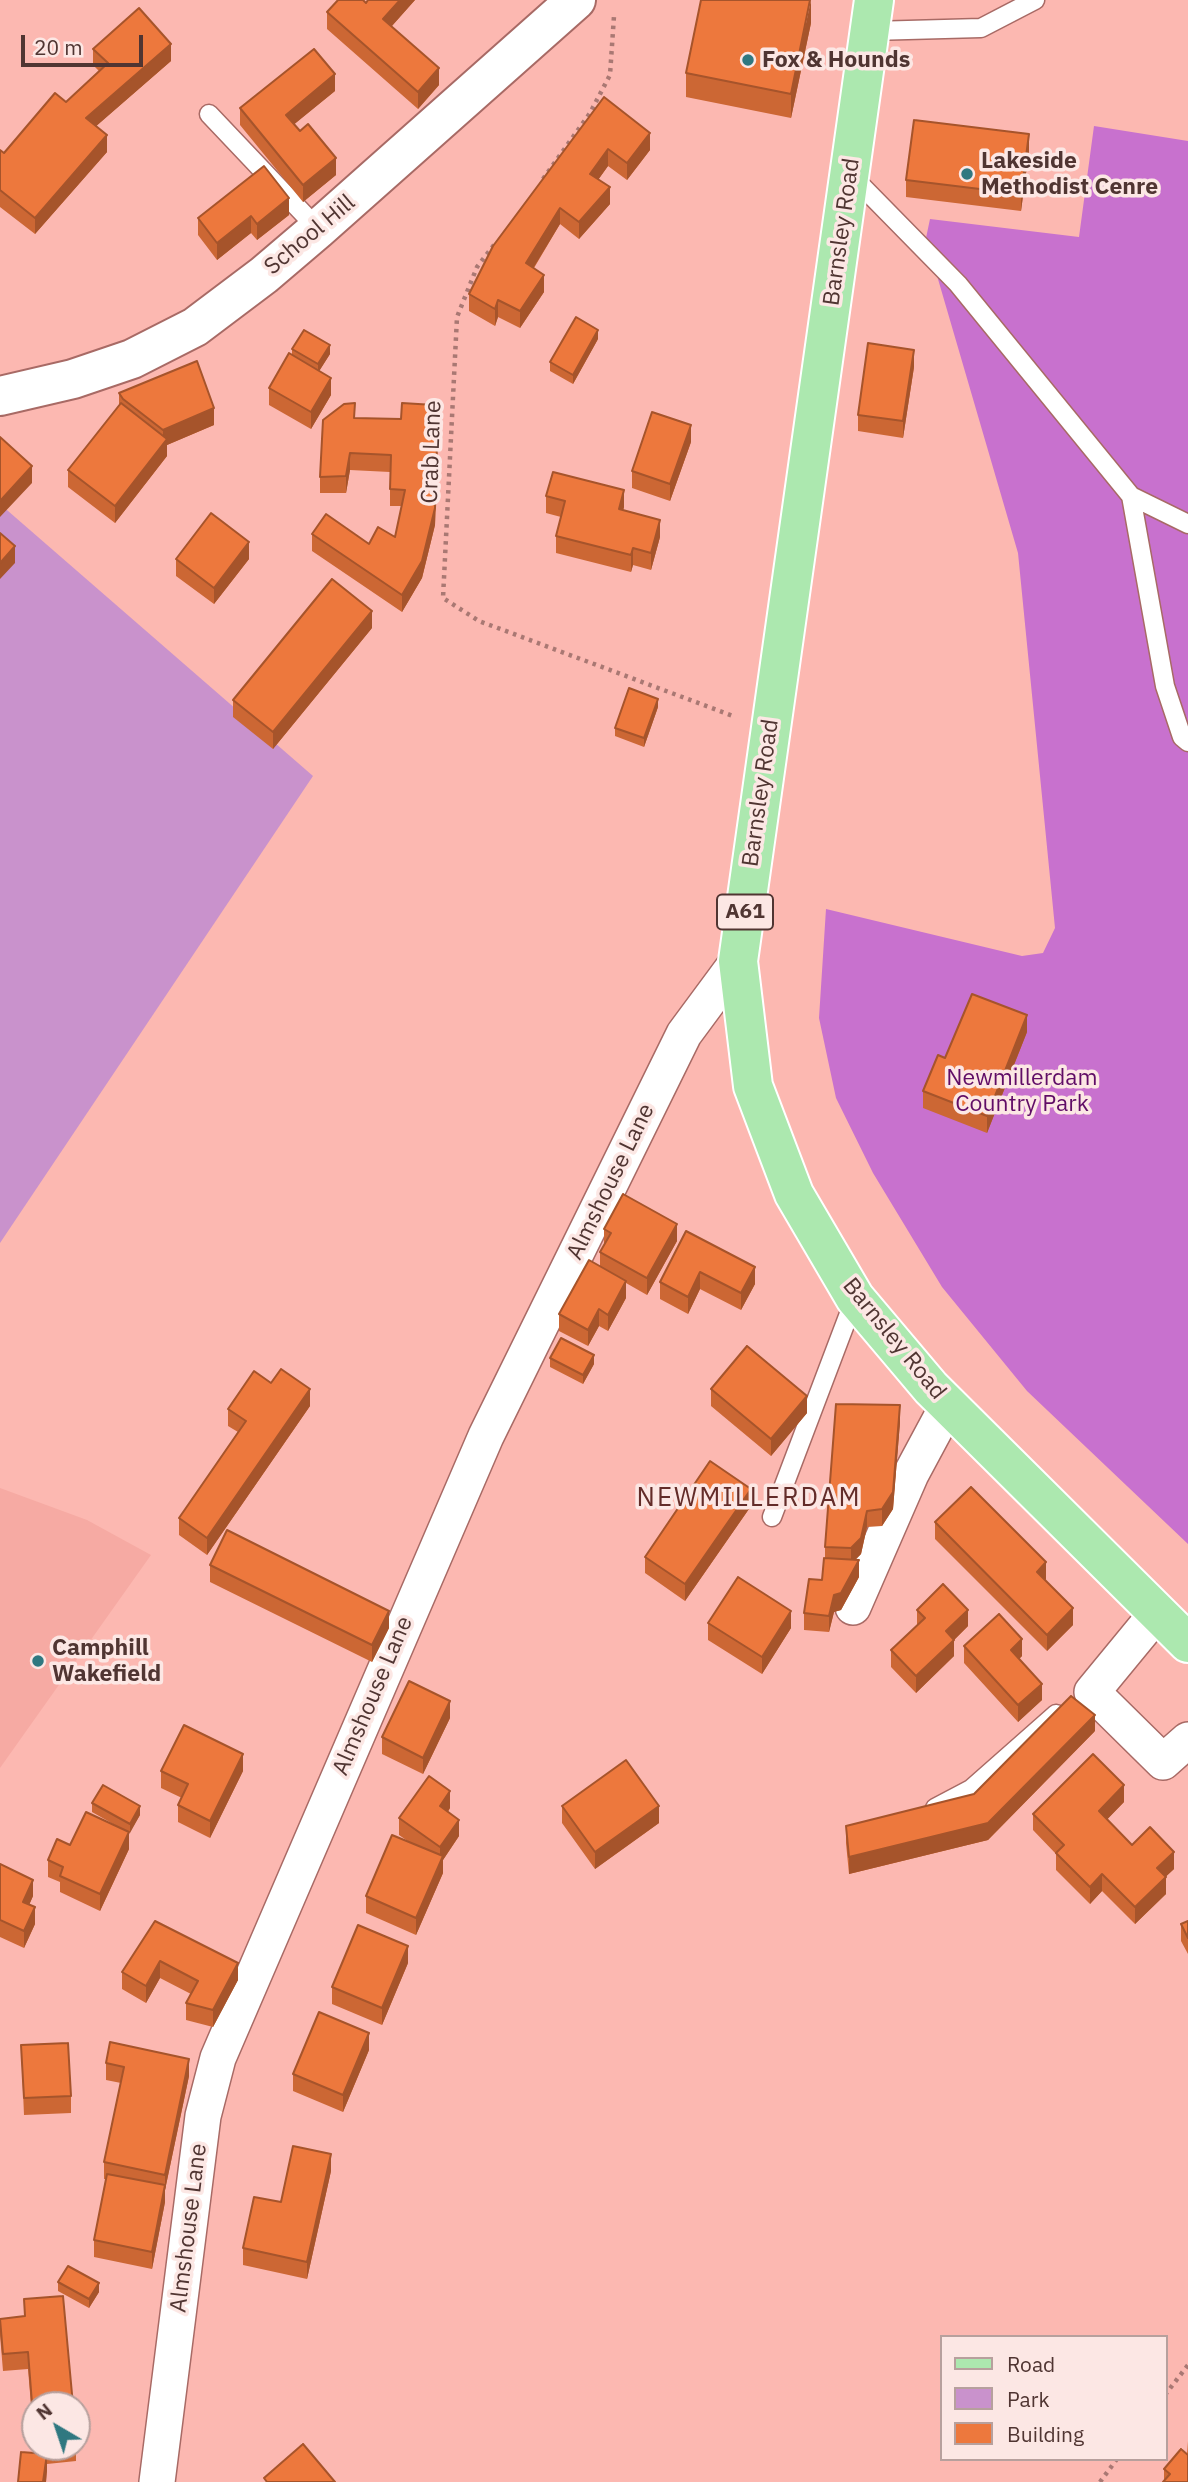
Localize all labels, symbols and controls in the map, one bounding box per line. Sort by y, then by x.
scale bar [24,21,147,65]
text: 20 m [34,33,83,61]
place label: Fox & Hounds [762,46,910,74]
marker: Fox & Hounds [740,52,756,68]
place label: Lakeside Methodist Cenre [981,147,1158,201]
street label: Barnsley Road [818,157,866,307]
marker: Lakeside Methodist Cenre [959,166,975,182]
street label: School Hill [259,189,361,281]
street label: Crab Lane [416,400,448,504]
street label: Barnsley Road [737,718,785,868]
road number: A61 [717,894,773,930]
park label: Newmillerdam Country Park [946,1064,1098,1118]
street label: Almshouse Lane [561,1100,661,1264]
street label: Barnsley Road [837,1273,951,1405]
district label: NEWMILLERDAM [638,1482,860,1514]
street label: Almshouse Lane [327,1612,419,1780]
place label: Camphill Wakefield [52,1634,161,1688]
marker: Camphill Wakefield [30,1653,46,1669]
street label: Almshouse Lane [165,2142,213,2314]
legend [940,2335,1167,2461]
text: Road [1007,2350,1055,2378]
text: Park [1007,2385,1050,2413]
north arrow [21,2391,91,2461]
text: N [31,2398,57,2425]
text: Building [1007,2420,1084,2448]

